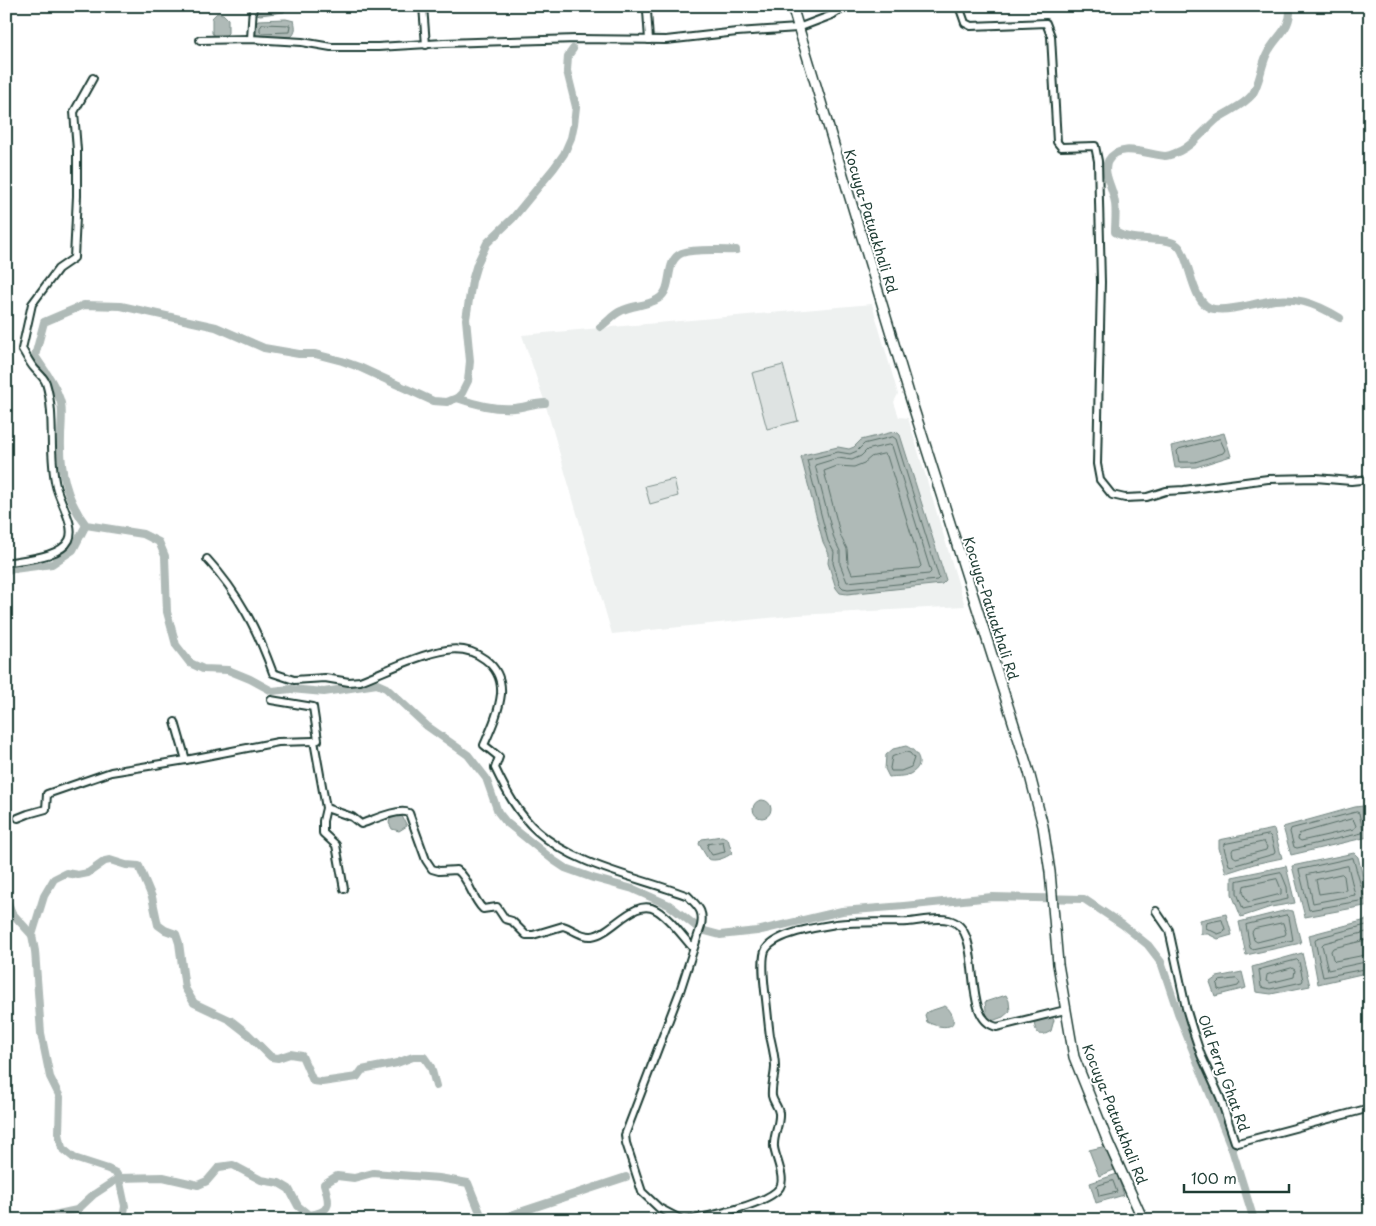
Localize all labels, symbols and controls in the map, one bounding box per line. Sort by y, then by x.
street label: Kocuya-Patuakhali Rd [839,146,903,296]
street label: Kocuya-Patuakhali Rd [958,534,1024,683]
street label: Old Ferry Ghat Rd [1193,1011,1255,1135]
street label: Kocuya-Patuakhali Rd [1077,1041,1153,1188]
scale bar [1184,1161,1288,1193]
text: 100 m [1191,1166,1237,1189]

